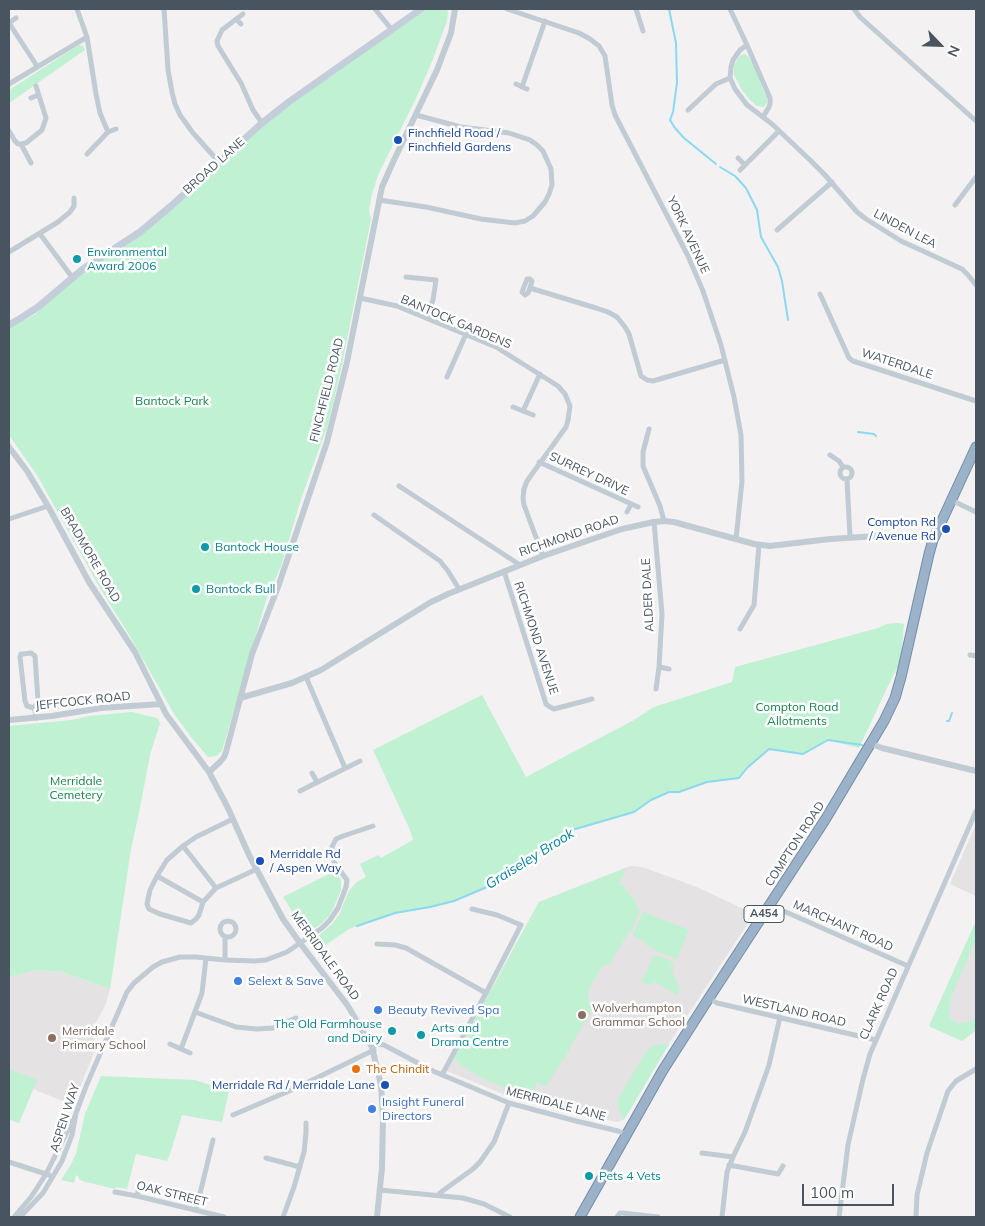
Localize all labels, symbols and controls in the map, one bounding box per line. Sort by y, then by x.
north arrow [915,20,965,70]
text: N [943,43,964,60]
place label: Finchfield Road / Finchfield Gardens [408,126,511,154]
marker: Finchfield Road / Finchfield Gardens [392,134,404,146]
street label: BROAD LANE [180,135,248,197]
street label: YORK AVENUE [664,194,712,276]
street label: LINDEN LEA [871,206,939,252]
place label: Environmental Award 2006 [87,245,167,273]
marker: Environmental Award 2006 [71,253,83,265]
street label: BANTOCK GARDENS [398,292,514,352]
street label: FINCHFIELD ROAD [307,336,347,444]
street label: WATERDALE [859,346,935,382]
park label: Bantock Park [135,394,209,408]
street label: SURREY DRIVE [547,449,631,499]
street label: BRADMORE ROAD [57,505,123,605]
street label: RICHMOND ROAD [517,512,621,560]
place label: Compton Rd / Avenue Rd [867,515,936,543]
marker: Compton Rd / Avenue Rd [940,523,952,535]
place label: Bantock House [215,540,299,554]
marker: Bantock House [199,541,211,553]
street label: ALDER DALE [639,558,657,632]
street label: RICHMOND AVENUE [511,580,561,696]
place label: Bantock Bull [206,582,275,596]
marker: Bantock Bull [190,583,202,595]
street label: JEFFCOCK ROAD [35,689,131,713]
park label: Compton Road Allotments [756,700,838,728]
park label: Merridale Cemetery [49,774,103,802]
street label: COMPTON ROAD [762,799,828,889]
water label: Graiseley Brook [483,825,577,893]
place label: Merridale Rd / Aspen Way [270,847,341,875]
marker: Merridale Rd / Aspen Way [254,855,266,867]
street label: MARCHANT ROAD [791,897,895,955]
road number: A454 [744,906,784,922]
street label: MERRIDALE ROAD [288,909,362,1003]
street label: CLARK ROAD [857,966,901,1042]
place label: Selext & Save [248,974,324,988]
marker: Selext & Save [232,975,244,987]
street label: WESTLAND ROAD [741,992,847,1030]
place label: Wolverhampton Grammar School [592,1001,685,1029]
place label: Beauty Revived Spa [388,1003,499,1017]
marker: Beauty Revived Spa [372,1004,384,1016]
marker: Wolverhampton Grammar School [576,1009,588,1021]
place label: The Old Farmhouse and Dairy [274,1017,382,1045]
place label: Arts and Drama Centre [431,1021,509,1049]
place label: Merridale Primary School [62,1024,146,1052]
marker: The Old Farmhouse and Dairy [386,1025,398,1037]
marker: Arts and Drama Centre [415,1029,427,1041]
marker: Merridale Primary School [46,1032,58,1044]
place label: The Chindit [366,1062,429,1076]
marker: The Chindit [350,1063,362,1075]
place label: Merridale Rd / Merridale Lane [212,1078,375,1092]
marker: Merridale Rd / Merridale Lane [379,1079,391,1091]
street label: ASPEN WAY [47,1082,83,1154]
street label: MERRIDALE LANE [505,1084,607,1124]
place label: Insight Funeral Directors [382,1095,464,1123]
marker: Insight Funeral Directors [366,1103,378,1115]
place label: Pets 4 Vets [599,1169,661,1183]
marker: Pets 4 Vets [583,1170,595,1182]
scale bar [805,1174,898,1206]
street label: OAK STREET [135,1178,209,1210]
text: 100 m [810,1183,854,1202]

